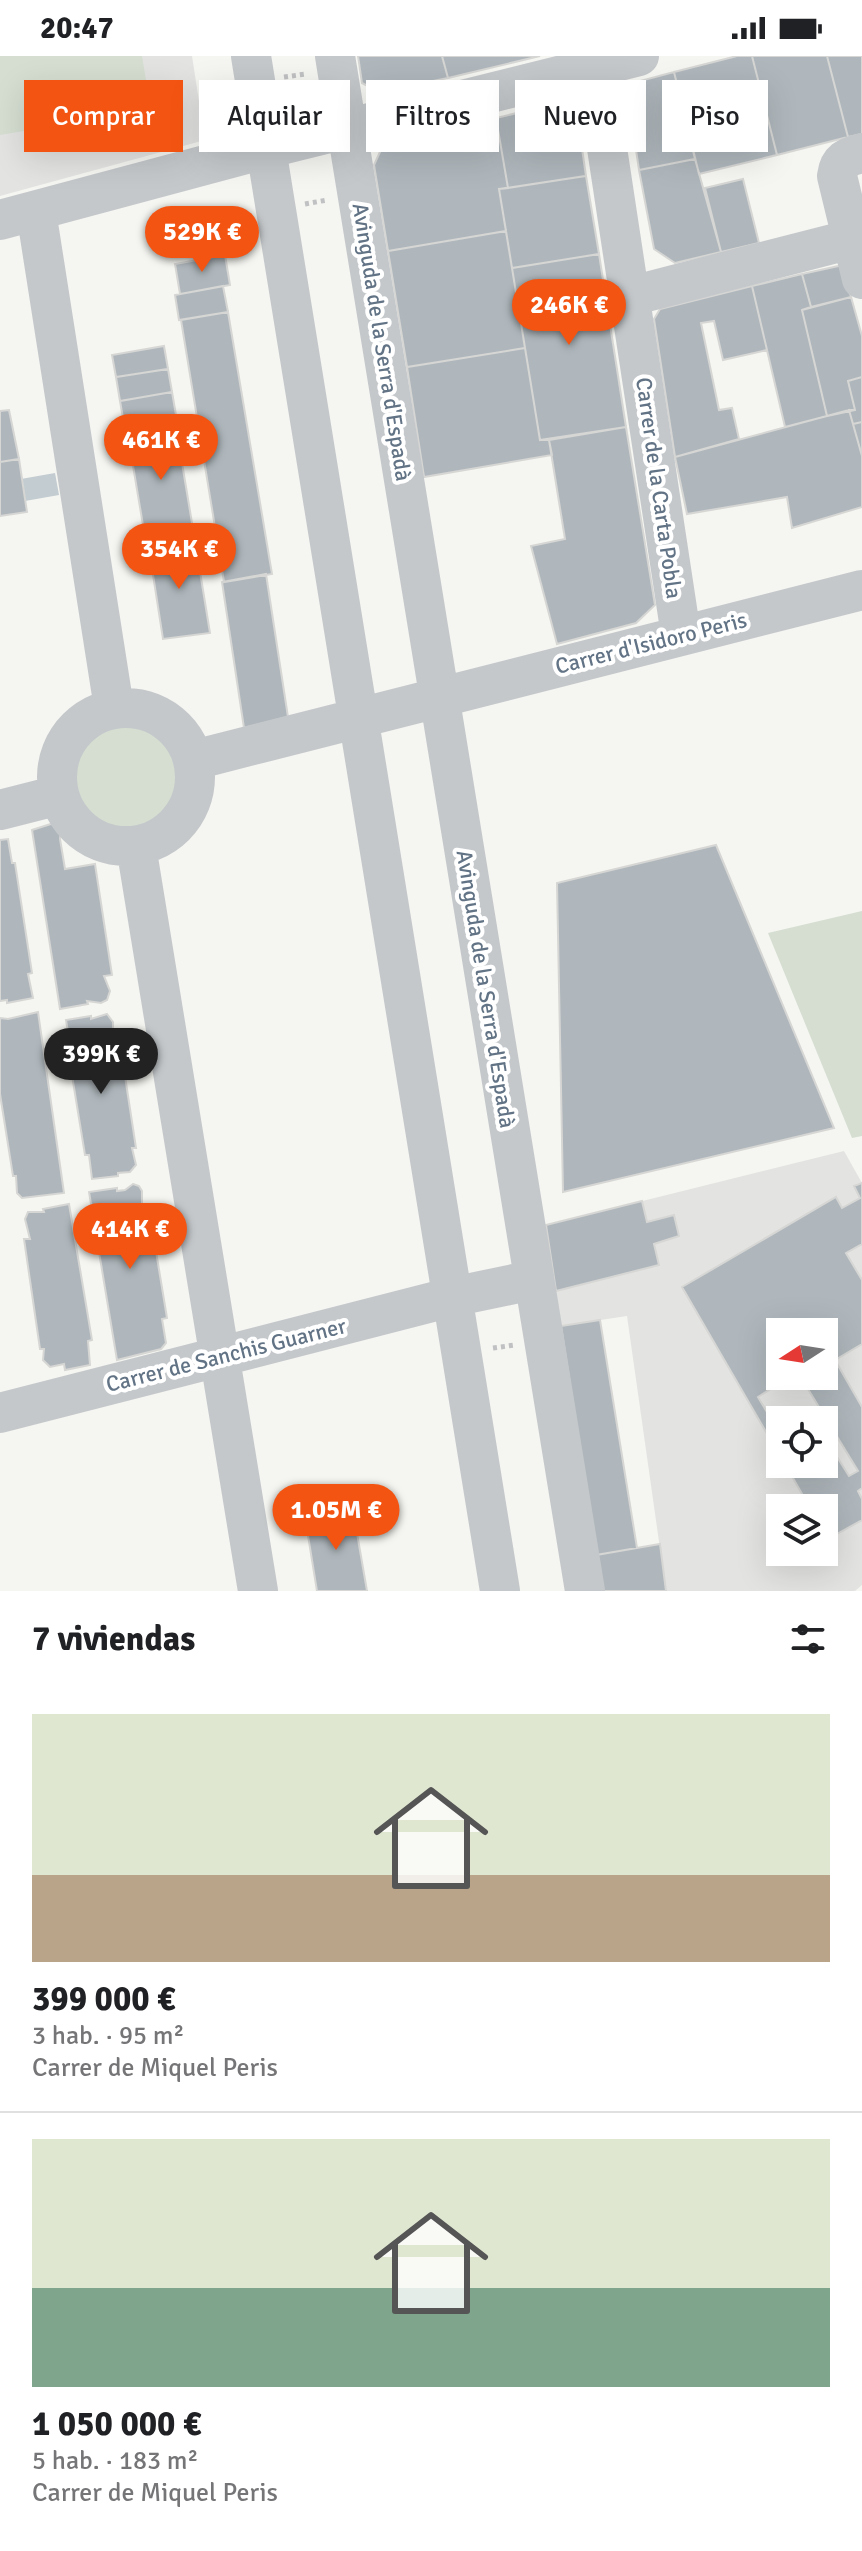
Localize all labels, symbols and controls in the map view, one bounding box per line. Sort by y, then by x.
text: 20:47 [40,10,114,47]
chip: Comprar [24,80,183,152]
chip: Alquilar [199,80,350,152]
chip: Filtros [366,80,499,152]
chip: Nuevo [515,80,646,152]
chip: Piso [662,80,768,152]
street label: Avinguda de la Serra d'Espadà [347,201,417,483]
pin: 529K € [137,206,267,274]
text: 529K € [163,216,241,248]
pin: 246K € [504,279,634,347]
text: 246K € [530,289,608,321]
street label: Carrer de la Carta Pobla [630,376,688,600]
pin: 461K € [96,414,226,482]
text: 461K € [122,424,200,456]
pin: 354K € [114,523,244,591]
text: 354K € [140,533,218,565]
street label: Carrer d'Isidoro Peris [553,606,749,680]
street label: Avinguda de la Serra d'Espadà [451,848,521,1130]
pin: 399K € [36,1028,166,1096]
text: 399K € [62,1038,140,1070]
pin: 414K € [65,1203,195,1271]
text: 414K € [91,1213,169,1245]
street label: Carrer de Sanchis Guarner [103,1312,349,1398]
north arrow [766,1318,838,1390]
map controls [766,1318,838,1566]
button: locate [766,1406,838,1478]
pin: 1.05M € [262,1484,410,1552]
text: 1.05M € [290,1494,382,1526]
button: layers [766,1494,838,1566]
icon: filters [786,1617,830,1661]
text: 7 viviendas [32,1618,195,1660]
icon: home [359,1766,503,1910]
text: 399 000 € [32,1978,175,2020]
text: 3 hab. · 95 m² [32,2020,184,2052]
text: Carrer de Miquel Peris [32,2052,278,2084]
icon: home [359,2191,503,2335]
text: 1 050 000 € [32,2403,201,2445]
text: 5 hab. · 183 m² [32,2445,199,2477]
text: Carrer de Miquel Peris [32,2477,278,2509]

